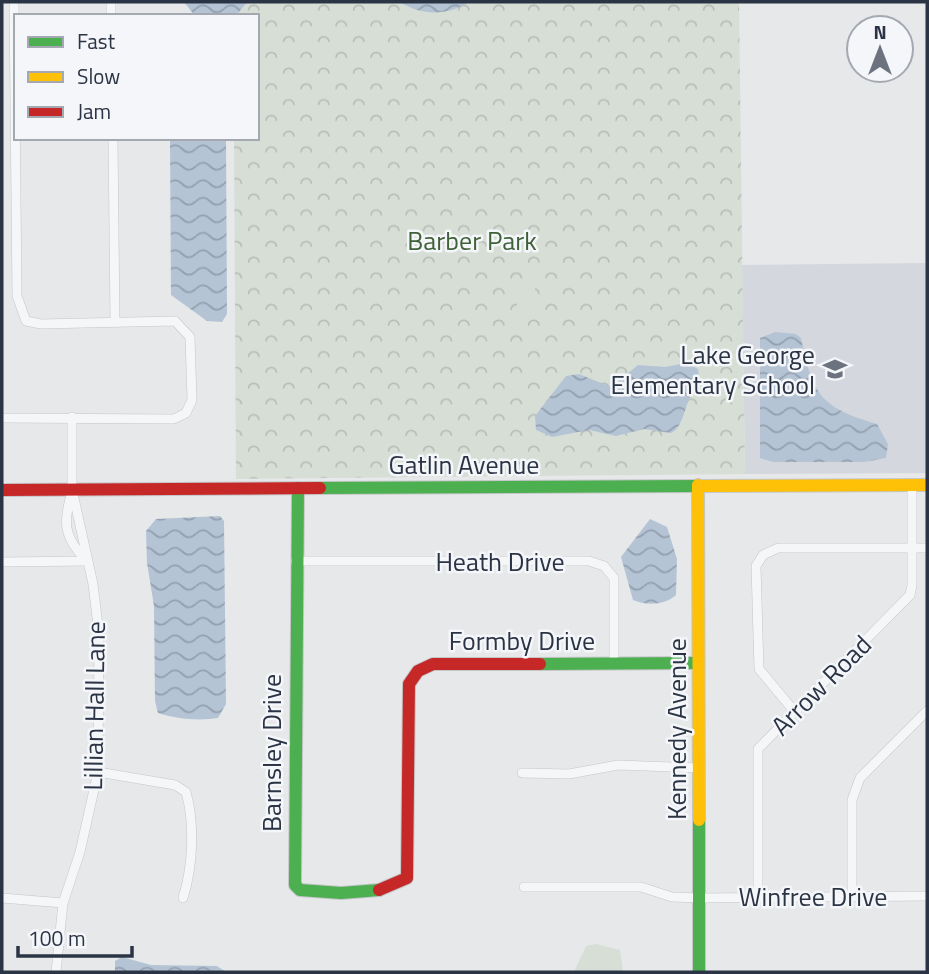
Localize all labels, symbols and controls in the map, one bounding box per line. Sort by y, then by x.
legend [14,14,259,140]
north arrow [845,14,915,84]
text: N [873,17,887,46]
text: Fast [77,25,116,57]
text: Slow [77,60,120,92]
text: Jam [77,95,111,127]
park label: Barber Park [407,221,537,260]
place label: Lake George Elementary School [610,335,815,404]
school or university icon: Lake George Elementary School [821,355,849,383]
street label: Gatlin Avenue [389,445,539,484]
street label: Heath Drive [435,542,565,581]
street label: Lillian Hall Lane [73,621,115,791]
street label: Formby Drive [449,621,595,660]
street label: Arrow Road [762,626,880,744]
street label: Kennedy Avenue [657,638,696,820]
street label: Barnsley Drive [252,674,291,832]
street label: Winfree Drive [739,877,887,916]
scale bar [18,914,131,958]
text: 100 m [28,922,85,954]

